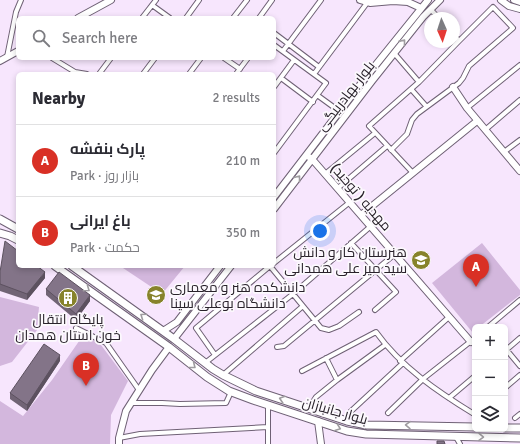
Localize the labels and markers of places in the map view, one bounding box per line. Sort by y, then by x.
place label: هنرستان کار و دانش سید میر علی همدانی [284,244,407,277]
school or university icon: هنرستان کار و دانش سید میر علی همدانی [410,249,432,271]
pin: A [463,254,489,287]
place label: دانشکده هنر و معماری دانشگاه بوعلی سینا [170,279,305,312]
school or university icon: دانشکده هنر و معماری دانشگاه بوعلی سینا [145,284,167,306]
building icon: پایگاه انتقال خون استان همدان [57,287,79,309]
place label: پایگاه انتقال خون استان همدان [15,311,121,344]
pin: B [73,353,99,386]

